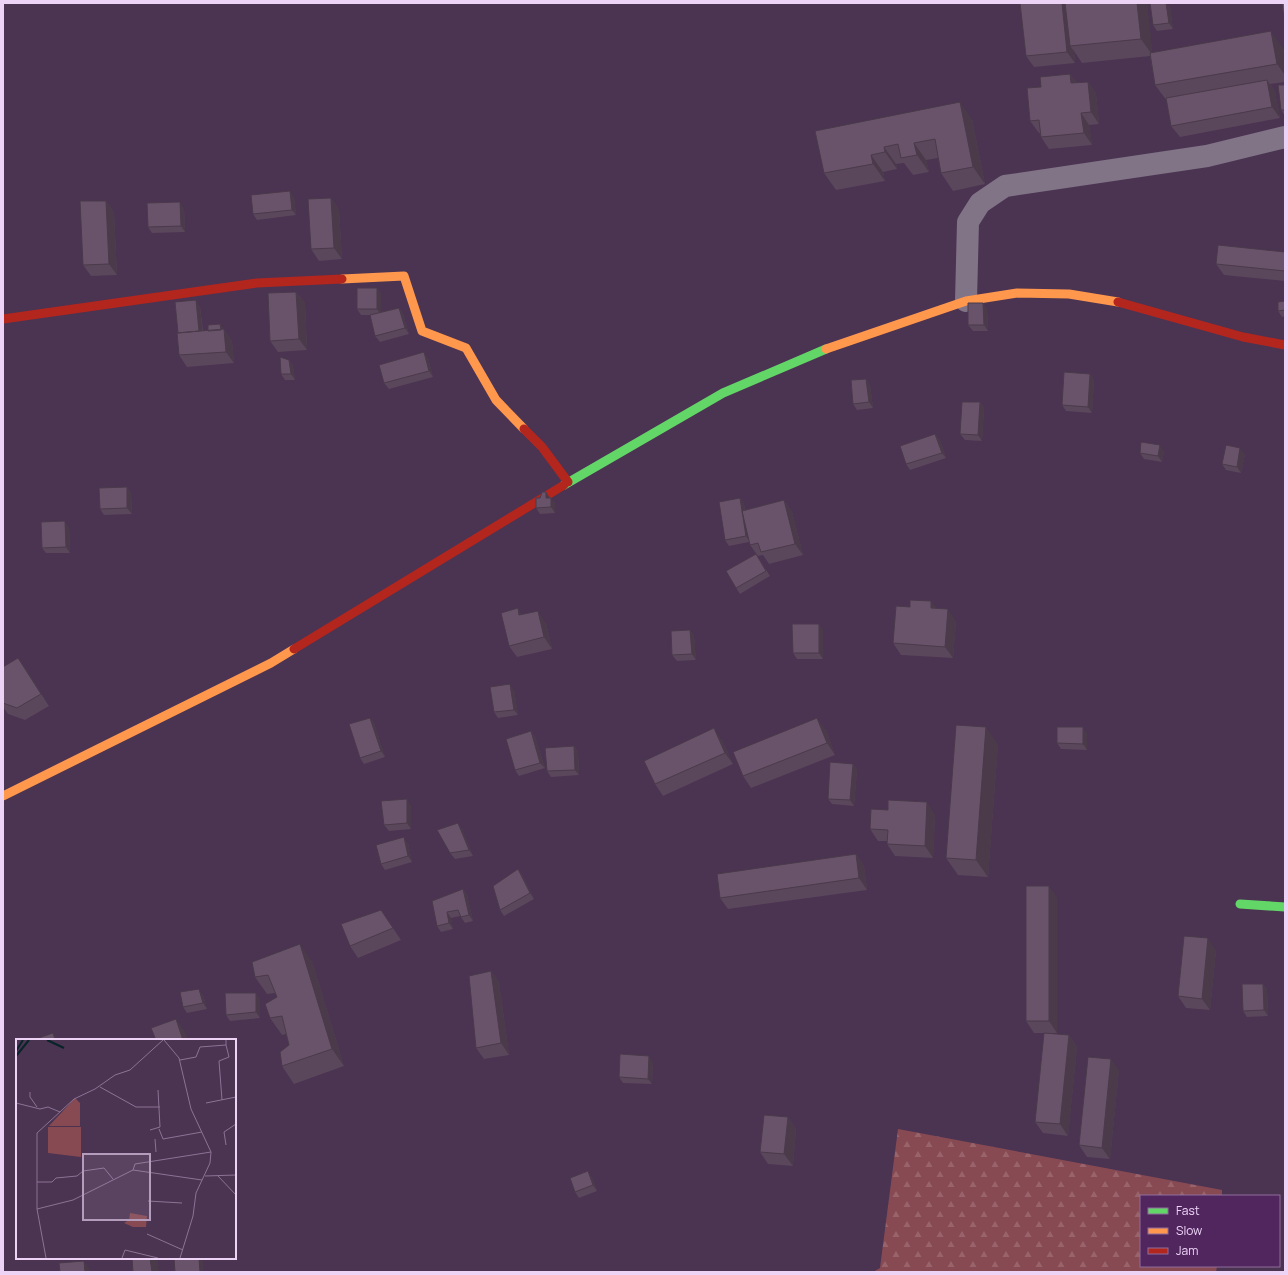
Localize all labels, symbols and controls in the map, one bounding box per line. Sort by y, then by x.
inset map [16,1039,236,1259]
legend [1140,1195,1280,1267]
text: Fast [1176,1202,1200,1219]
text: Slow [1176,1222,1202,1239]
text: Jam [1176,1242,1198,1259]

